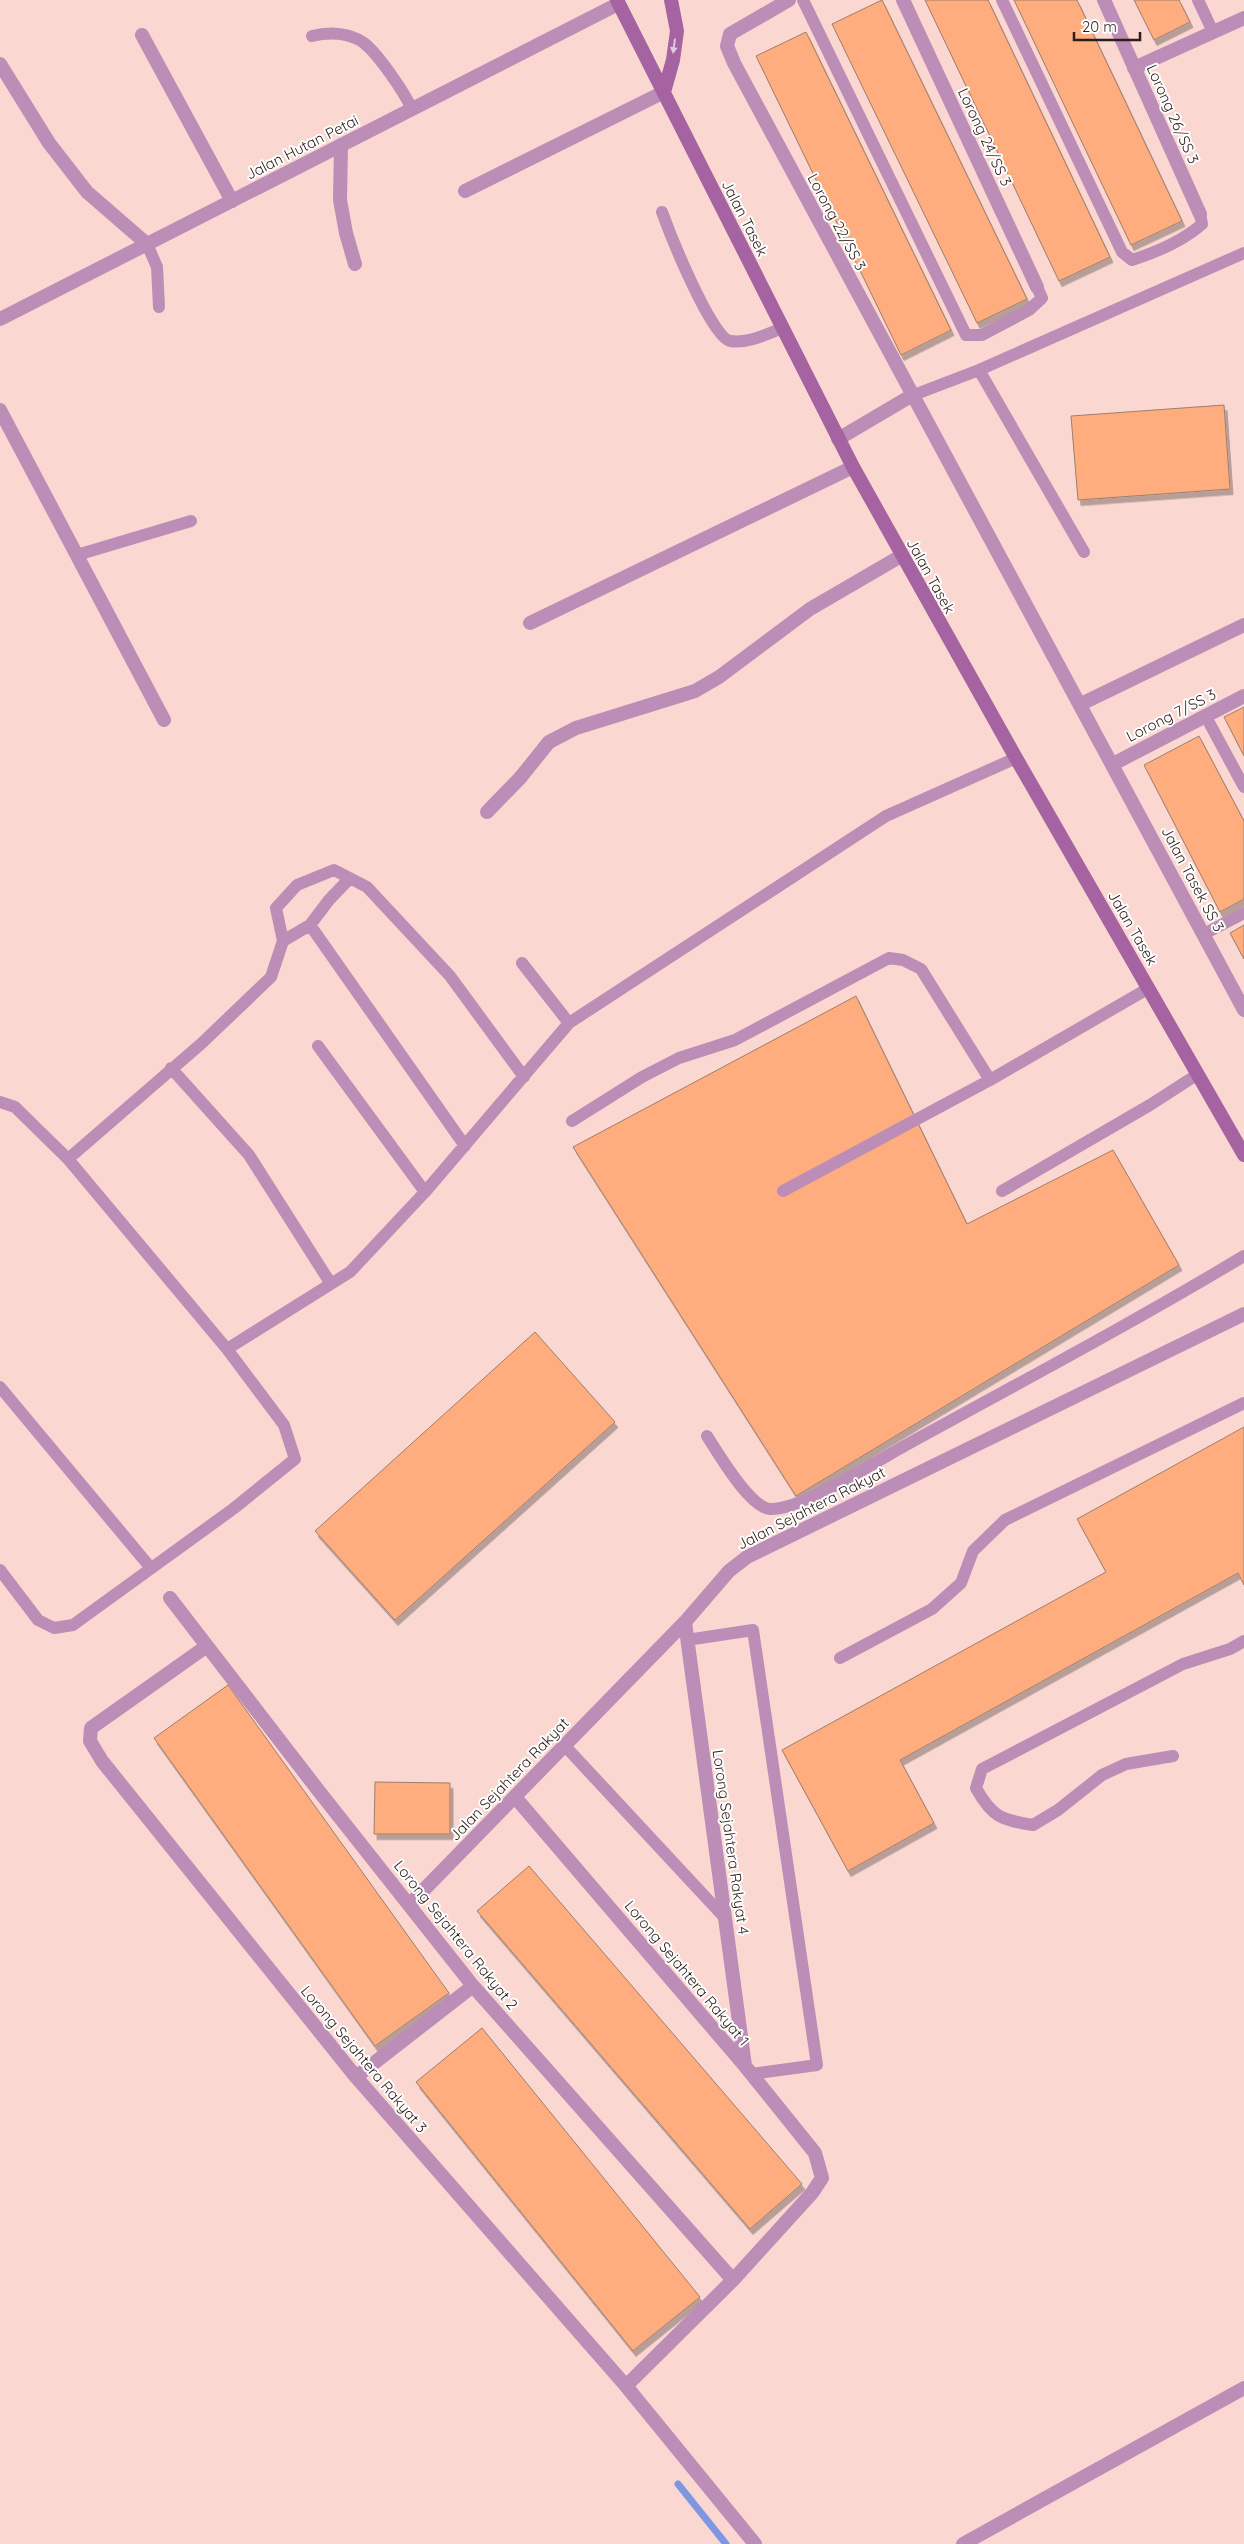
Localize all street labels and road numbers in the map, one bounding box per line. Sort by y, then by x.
street label: Lorong 26/SS 3 [1143,61,1203,167]
street label: Lorong 24/SS 3 [954,85,1016,189]
street label: Jalan Hutan Petai [242,110,362,184]
street label: Lorong 22/SS 3 [804,170,871,274]
street label: Jalan Tasek [718,177,772,259]
street label: Jalan Tasek [903,535,959,617]
street label: Lorong 7/SS 3 [1123,684,1219,746]
street label: Jalan Tasek SS 3 [1157,823,1229,935]
street label: Jalan Tasek [1104,887,1162,969]
street label: Jalan Sejahtera Rakyat [734,1462,888,1554]
street label: Jalan Sejahtera Rakyat [445,1714,573,1844]
street label: Lorong Sejahtera Rakyat 4 [709,1748,753,1936]
street label: Lorong Sejahtera Rakyat 2 [390,1856,522,2014]
street label: Lorong Sejahtera Rakyat 1 [621,1896,753,2050]
street label: Lorong Sejahtera Rakyat 3 [297,1982,431,2137]

